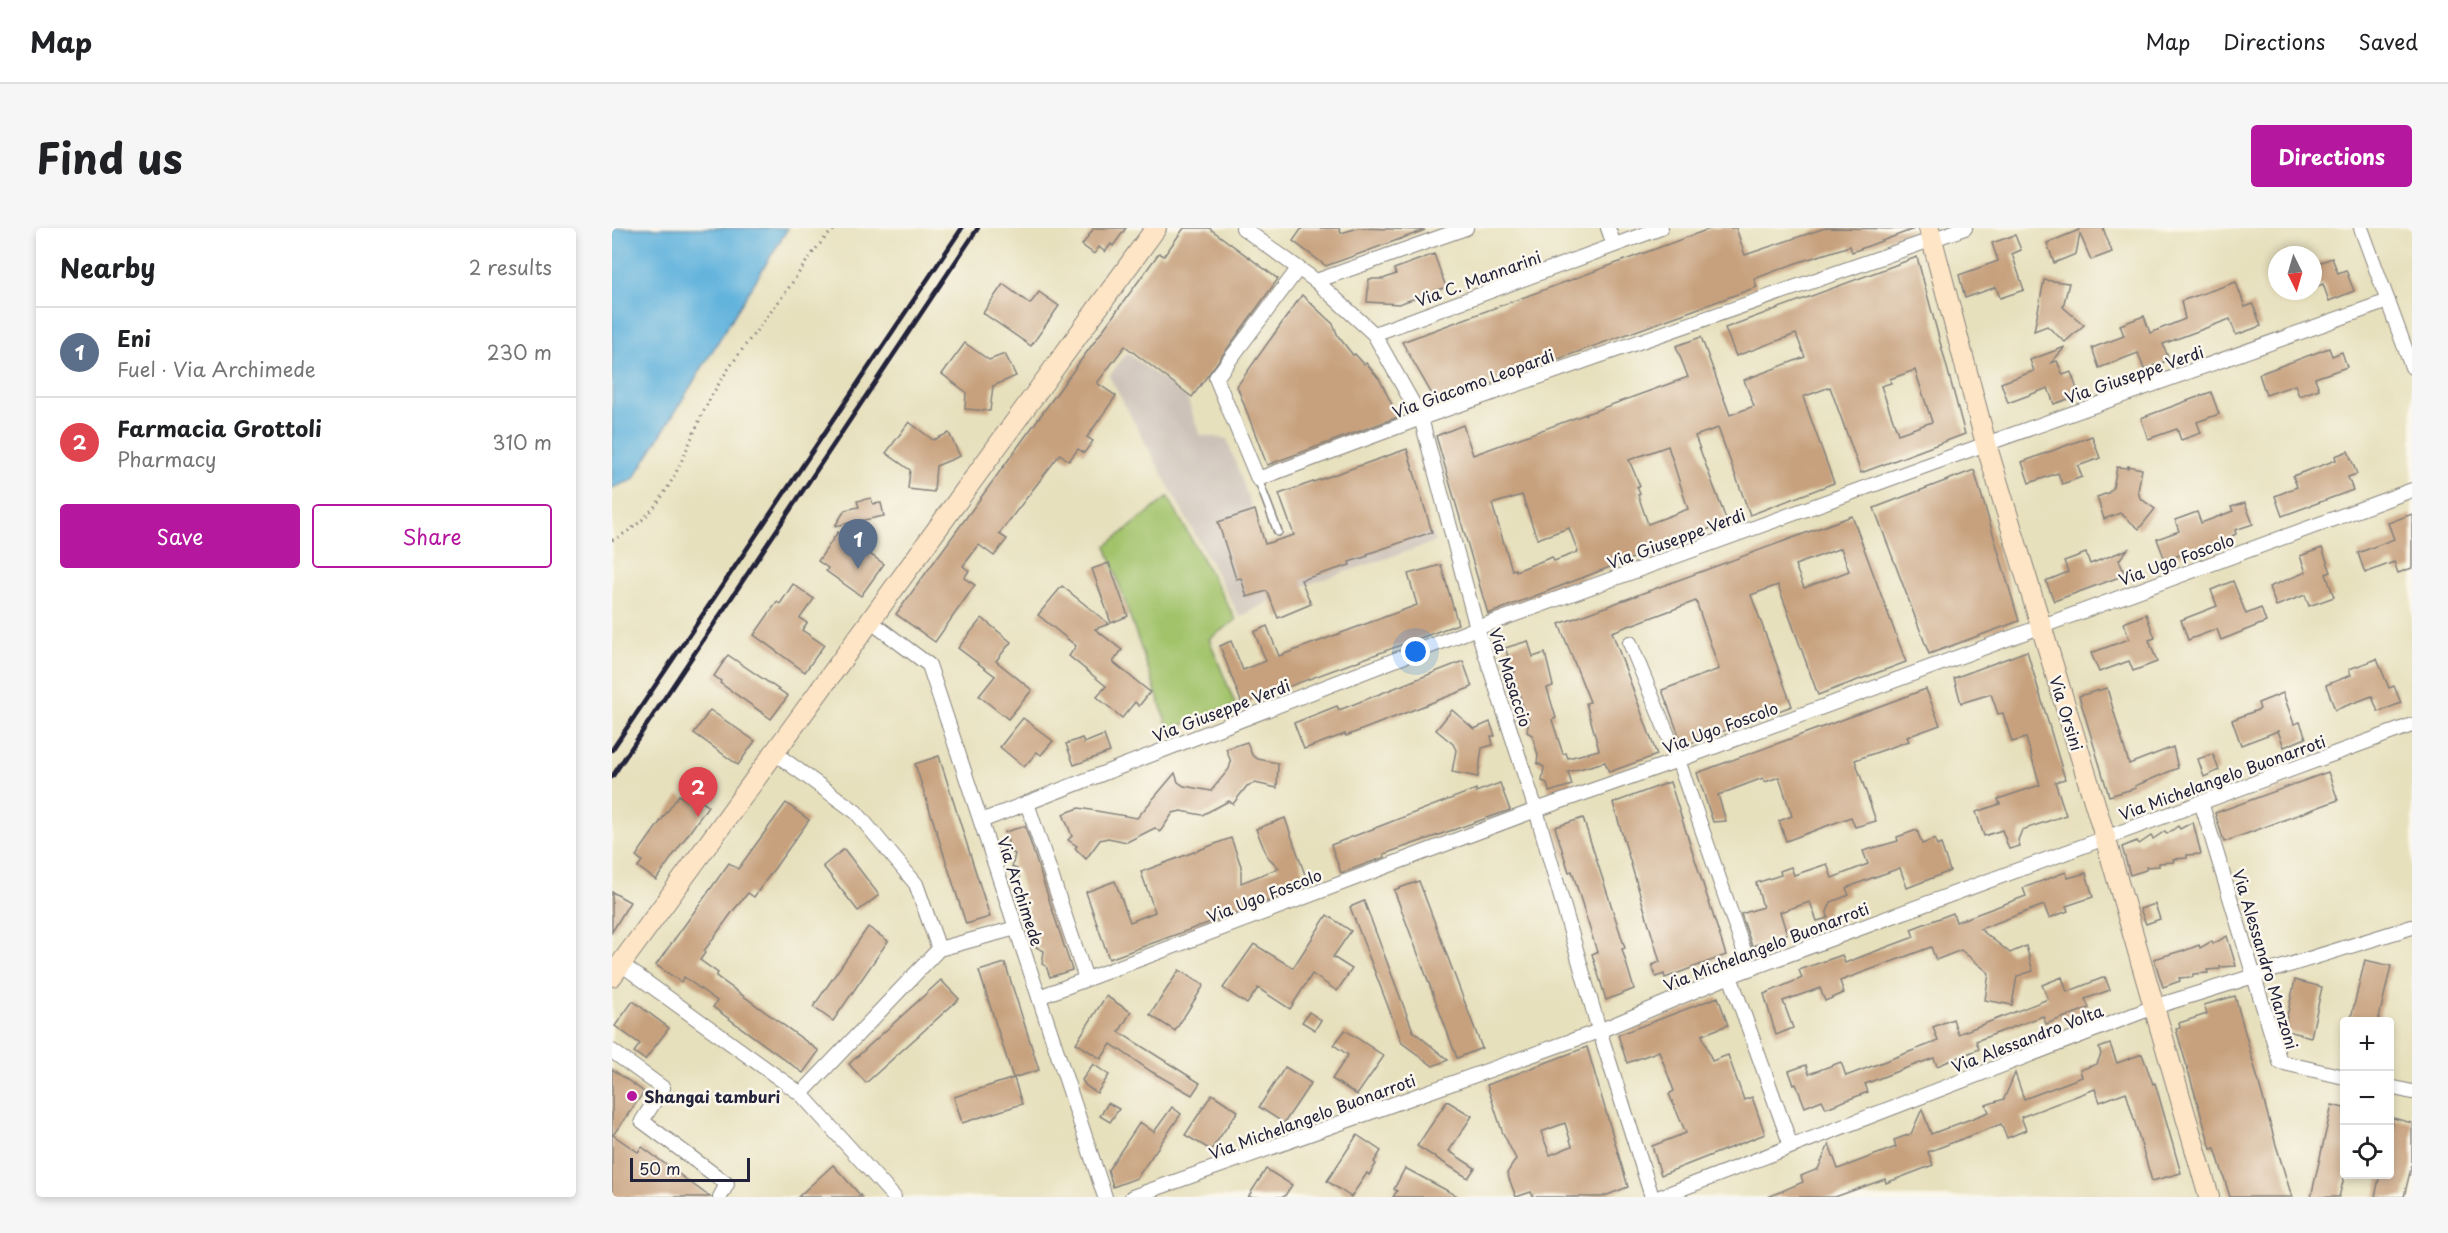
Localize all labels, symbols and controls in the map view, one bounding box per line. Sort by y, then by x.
text: Map [30,20,92,63]
text: Map [2145,25,2190,57]
text: Directions [2223,25,2325,57]
text: Saved [2358,25,2418,57]
text: Find us [36,125,183,188]
button: Directions [2251,125,2412,187]
street label: Via C. Mannarini [1412,244,1544,312]
north arrow [2268,246,2322,300]
text: Nearby [60,248,155,287]
text: 2 results [469,252,552,282]
text: Eni [117,321,151,354]
text: 1 [75,337,84,367]
text: 230 m [487,337,552,367]
street label: Via Giuseppe Verdi [2061,339,2207,409]
street label: Via Giacomo Leopardi [1389,343,1557,423]
text: Fuel · Via Archimede [117,354,316,384]
text: Farmacia Grottoli [117,411,322,444]
text: 2 [72,427,87,457]
text: 310 m [492,427,552,457]
text: Pharmacy [117,444,217,474]
street label: Via Giuseppe Verdi [1603,502,1749,574]
button: Save [60,504,300,568]
button: Share [312,504,552,568]
pin: 1 [838,520,878,569]
street label: Via Ugo Foscolo [2115,527,2237,591]
street label: Via Masaccio [1484,624,1538,730]
your location [1401,637,1430,666]
street label: Via Orsini [2044,672,2090,754]
street label: Via Giuseppe Verdi [1149,673,1293,747]
street label: Via Ugo Foscolo [1659,695,1781,759]
street label: Via Michelangelo Buonarroti [2115,728,2329,826]
pin: 2 [678,768,718,817]
street label: Via Archimede [992,833,1050,949]
street label: Via Ugo Foscolo [1203,862,1325,928]
street label: Via Alessandro Manzoni [2227,866,2305,1052]
street label: Via Michelangelo Buonarroti [1660,896,1872,996]
street label: Via Alessandro Volta [1948,998,2106,1078]
map controls [2340,1017,2394,1179]
button: + [2340,1017,2394,1071]
street label: Via Michelangelo Buonarroti [1205,1067,1419,1165]
button: − [2340,1071,2394,1125]
place label: Shangai tamburi [644,1084,781,1108]
marker: Shangai tamburi [625,1089,639,1103]
button: locate [2340,1125,2394,1179]
scale bar [630,1155,750,1182]
text: 50 m [639,1156,680,1180]

